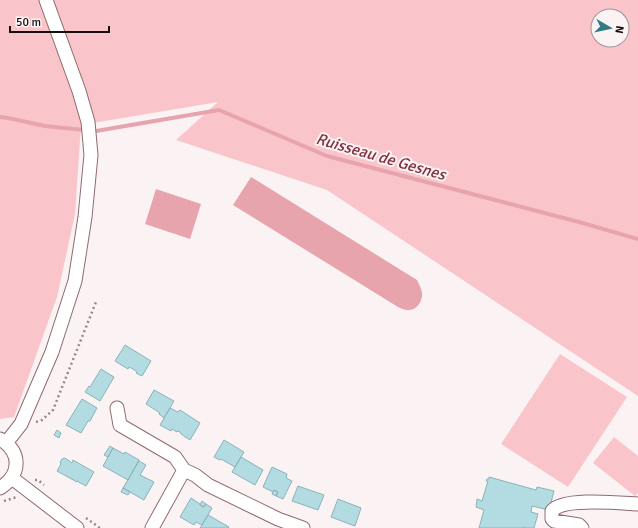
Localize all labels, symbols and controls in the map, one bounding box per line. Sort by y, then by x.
scale bar [10,8,109,34]
north arrow [590,8,630,48]
text: 50 m [16,15,41,30]
text: N [612,25,626,34]
water label: Ruisseau de Gesnes [314,129,450,186]

